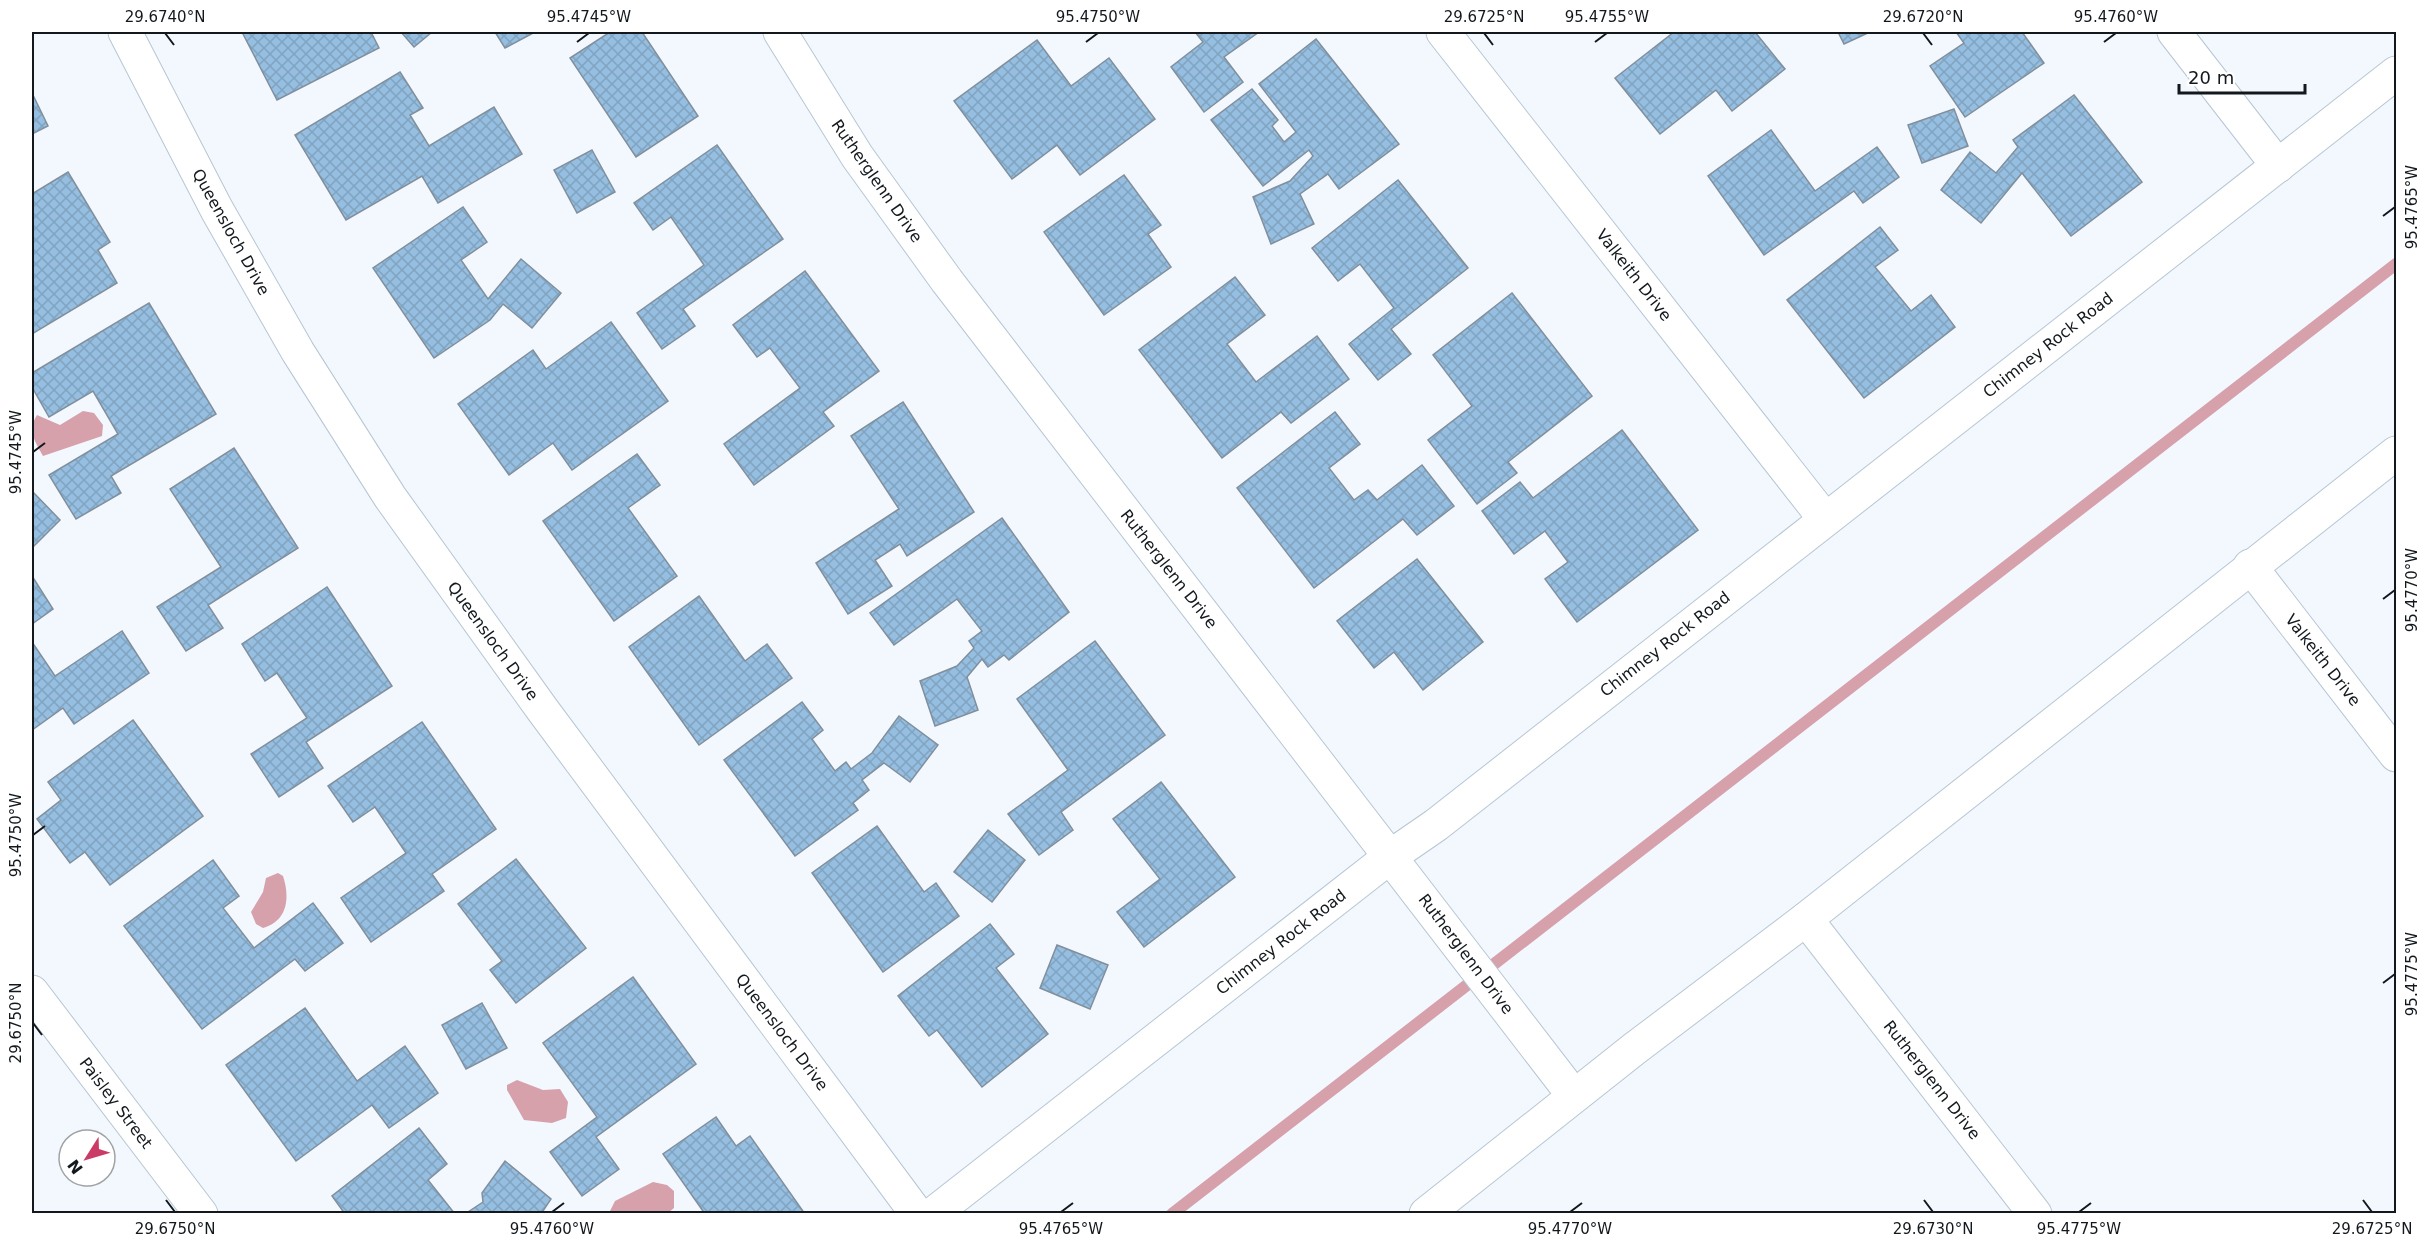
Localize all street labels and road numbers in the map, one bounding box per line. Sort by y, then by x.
street label: Rutherglenn Drive [827,116,927,246]
street label: Queensloch Drive [188,165,274,299]
street label: Valkeith Drive [1592,225,1676,325]
street label: Chimney Rock Road [1979,288,2117,402]
street label: Rutherglenn Drive [1117,506,1221,632]
street label: Queensloch Drive [444,578,542,704]
street label: Chimney Rock Road [1596,587,1734,701]
street label: Valkeith Drive [2281,610,2365,710]
street label: Chimney Rock Road [1212,885,1350,999]
street label: Rutherglenn Drive [1415,890,1517,1018]
street label: Queensloch Drive [732,970,832,1094]
street label: Rutherglenn Drive [1880,1017,1984,1143]
street label: Paisley Street [76,1054,156,1152]

